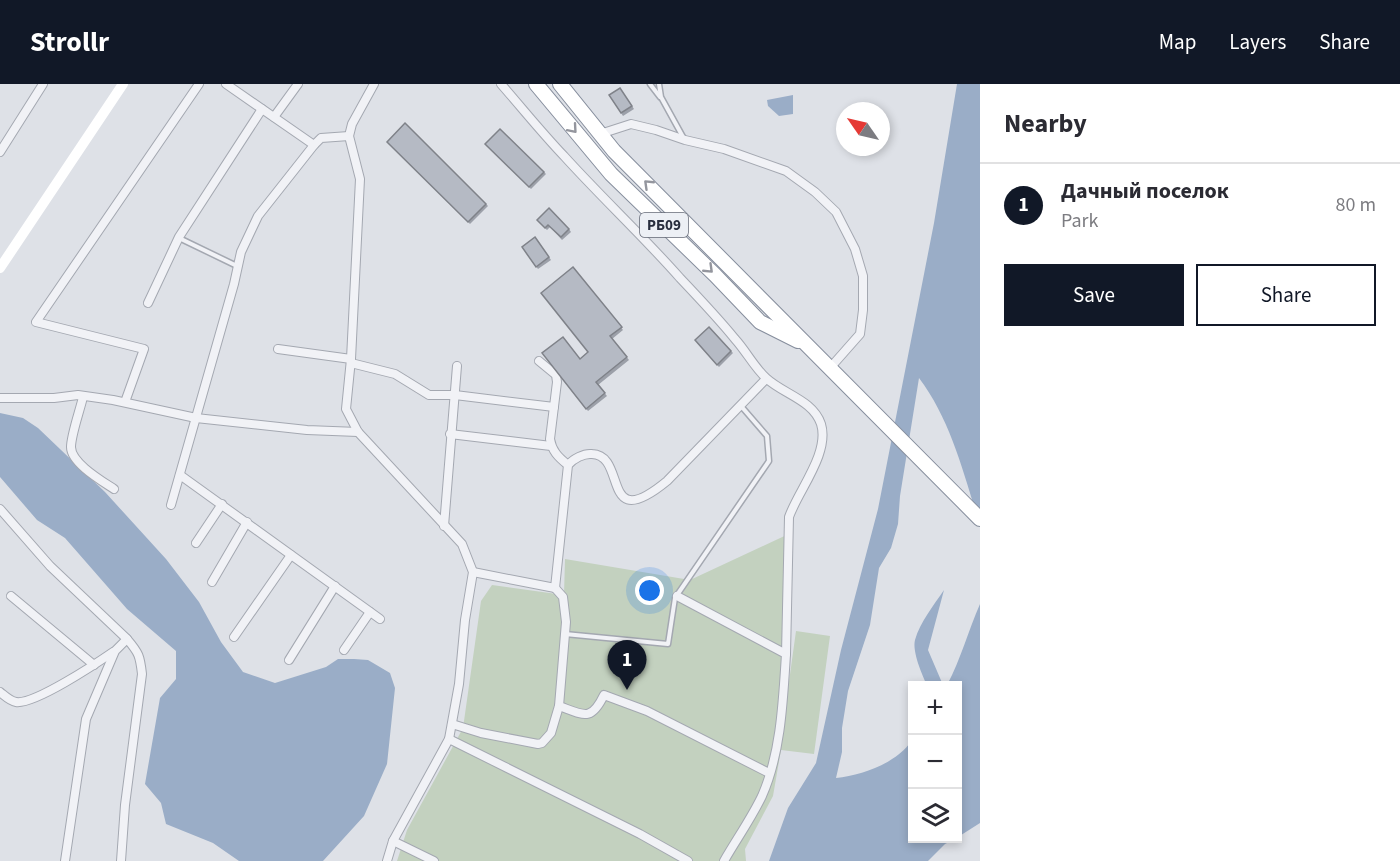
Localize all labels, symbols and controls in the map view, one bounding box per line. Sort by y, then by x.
text: Strollr [30,22,109,62]
text: Map [1159,27,1196,57]
text: Layers [1229,27,1286,57]
text: Share [1319,27,1370,57]
north arrow [836,102,890,156]
text: Nearby [1004,105,1087,142]
one-way arrow [566,122,577,133]
text: Дачный поселок [1061,175,1229,207]
one-way arrow [644,180,654,191]
text: 1 [1018,191,1029,219]
text: 80 m [1336,191,1376,219]
text: Park [1061,207,1098,235]
road number: РБ09 [640,213,688,237]
one-way arrow [703,262,713,273]
button: Save [1004,264,1184,326]
button: Share [1196,264,1376,326]
your location [635,576,664,605]
pin: 1 [608,640,646,690]
map controls [908,681,962,843]
button: + [908,681,962,735]
button: − [908,735,962,789]
button: layers [908,789,962,843]

